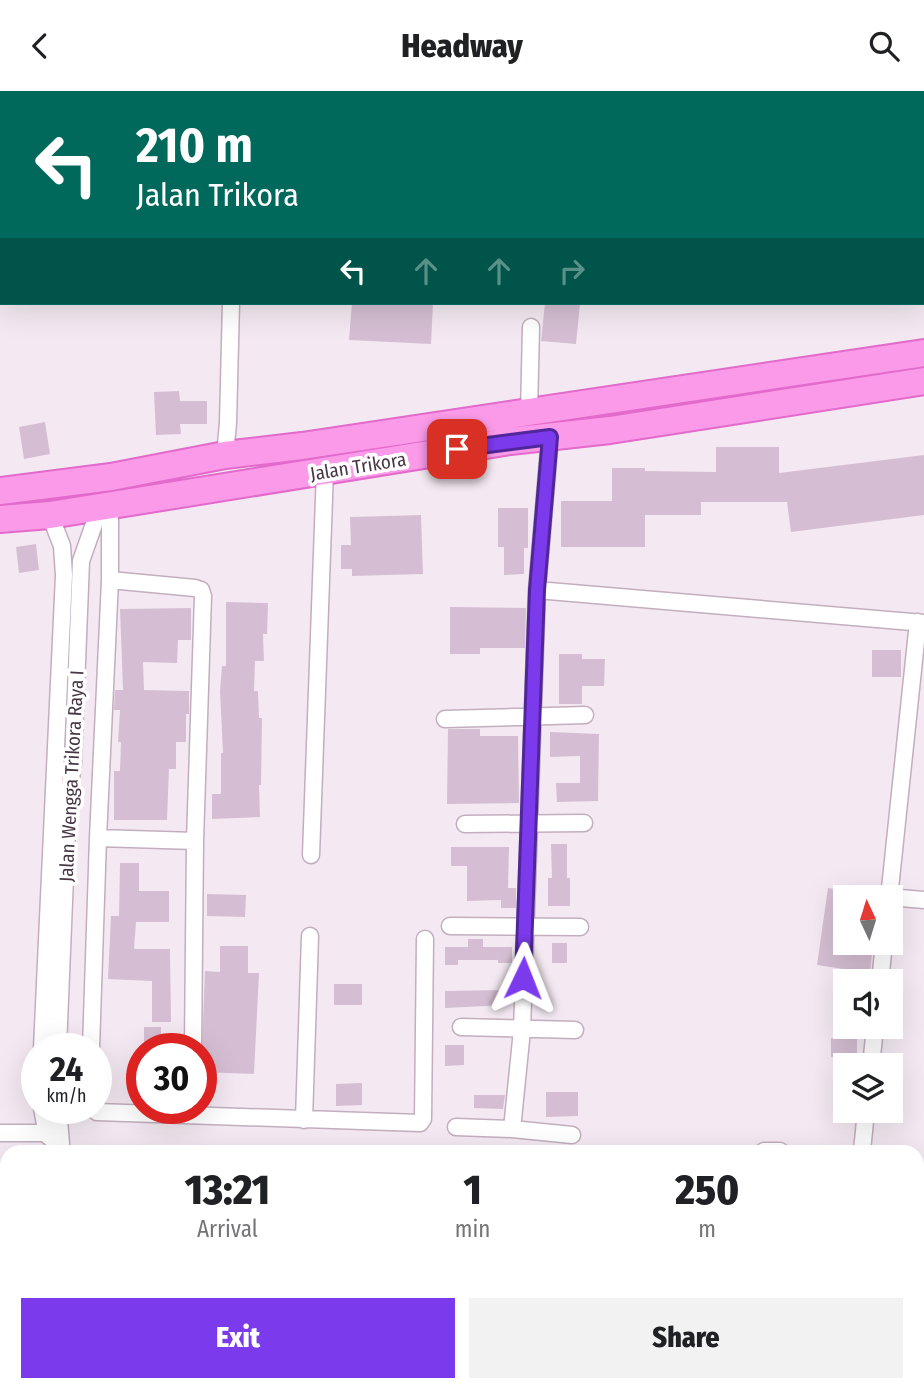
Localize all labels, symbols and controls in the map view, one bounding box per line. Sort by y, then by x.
icon: back [21,27,59,65]
text: Headway [401,27,523,65]
icon: search [865,27,903,65]
text: 210 m [136,116,253,175]
icon: left [21,119,112,210]
text: Jalan Trikora [136,176,299,214]
icon: left [334,252,372,290]
icon: ahead [407,252,445,290]
icon: ahead [480,252,518,290]
icon: right [553,252,591,290]
pin [427,419,487,479]
icon: arrive [438,430,476,468]
street label: Jalan Trikora [309,448,408,485]
street label: Jalan Wengga Trikora Raya I [54,670,89,882]
north arrow [833,885,903,955]
map controls [833,885,903,1123]
position arrow [486,941,560,1015]
button: sound [833,969,903,1039]
speed limit sign: 30 [126,1033,217,1124]
text: 24 [50,1048,83,1090]
button: layers [833,1053,903,1123]
text: km/h [46,1085,87,1107]
text: 13:21 [185,1165,270,1215]
text: 1 [464,1165,482,1215]
text: 250 [675,1165,739,1215]
text: Arrival [197,1215,258,1243]
text: min [455,1215,490,1243]
text: m [698,1215,716,1243]
button: Exit [21,1298,455,1378]
button: Share [469,1298,903,1378]

